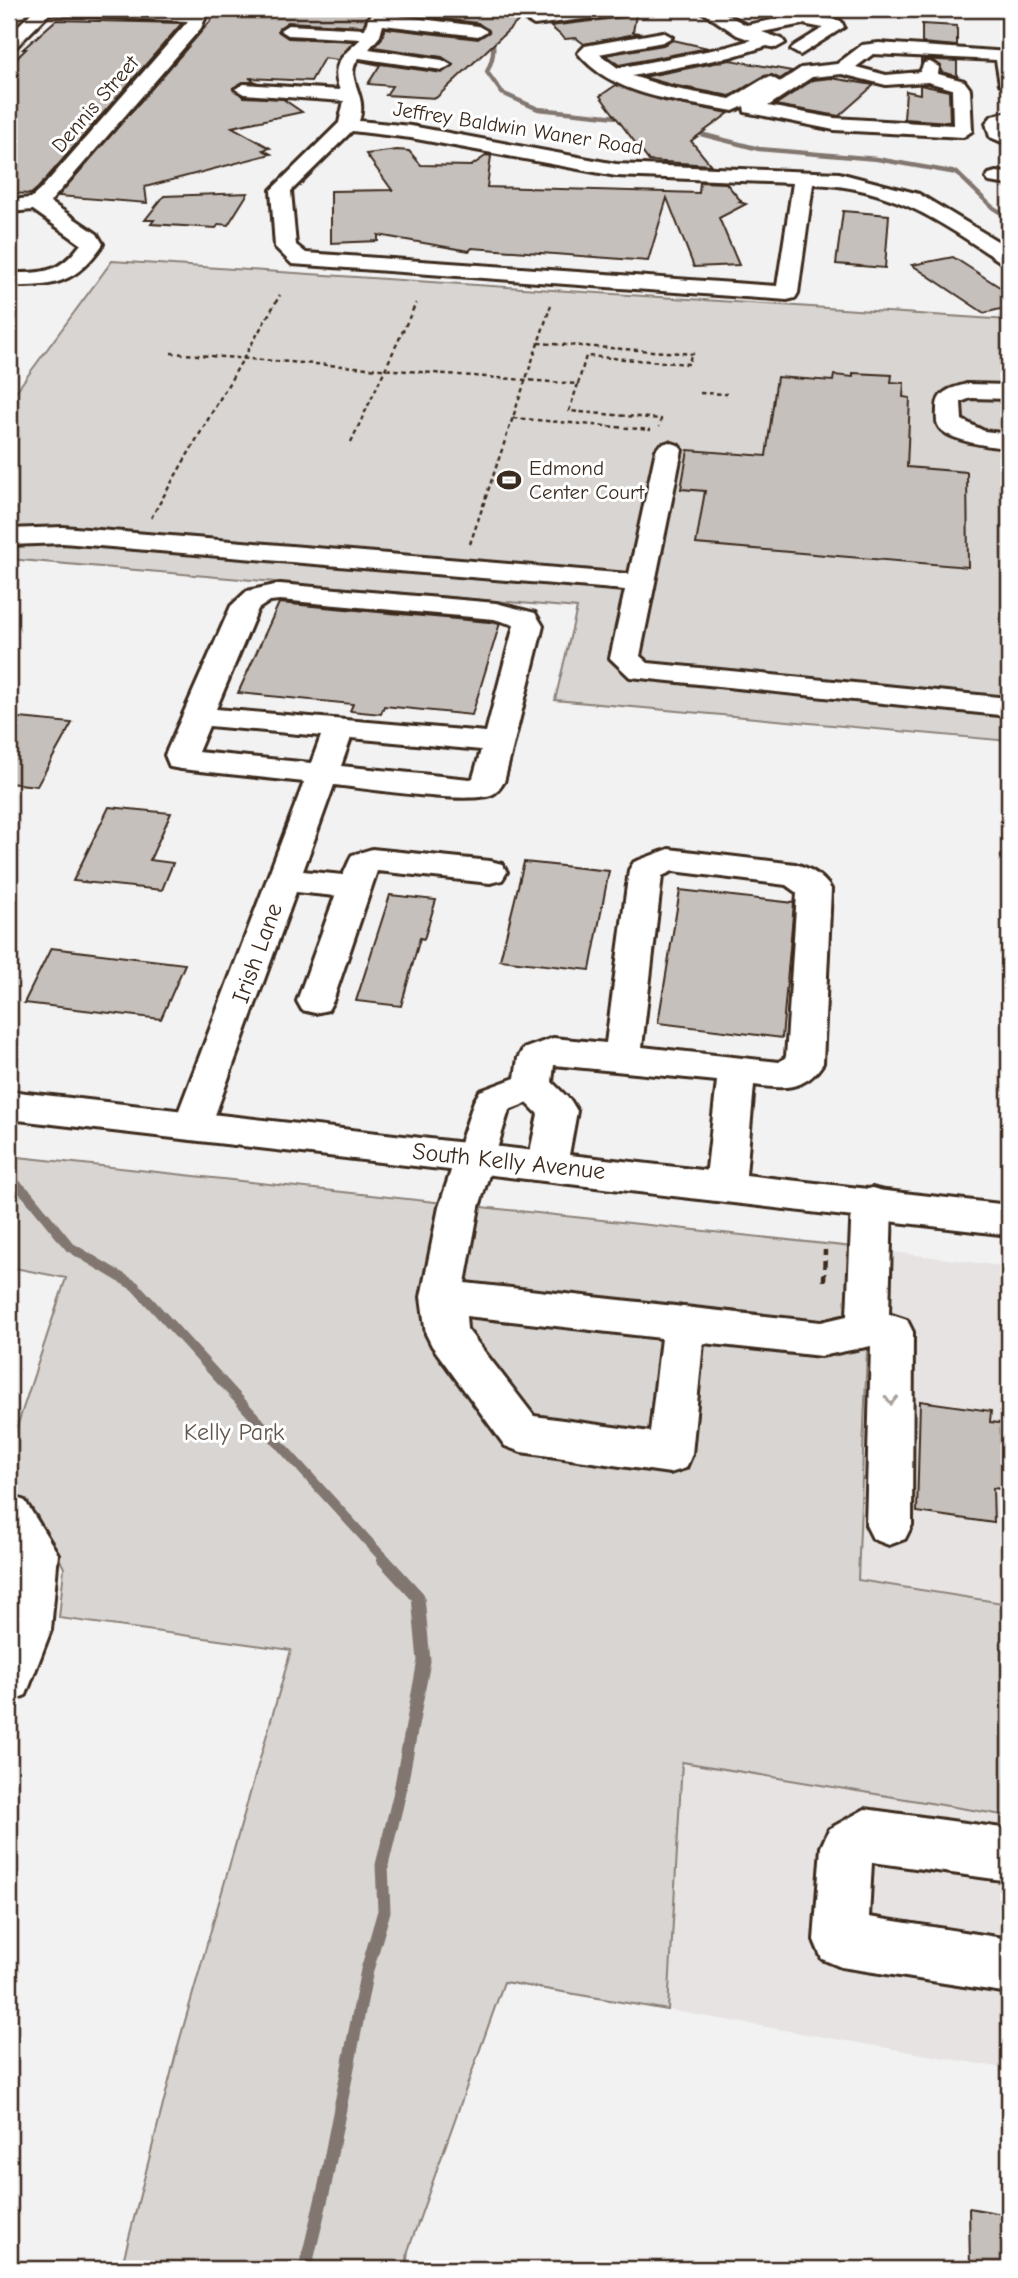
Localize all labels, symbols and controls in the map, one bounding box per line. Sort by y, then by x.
street label: Dennis Street [47,50,144,157]
street label: Jeffrey Baldwin Waner Road [391,96,645,160]
place label: Edmond Center Court [529,456,645,504]
sports icon: Edmond Center Court [495,466,523,494]
street label: Irish Lane [226,899,288,1007]
street label: South Kelly Avenue [411,1137,607,1185]
one-way arrow [883,1395,899,1406]
park label: Kelly Park [184,1418,285,1446]

